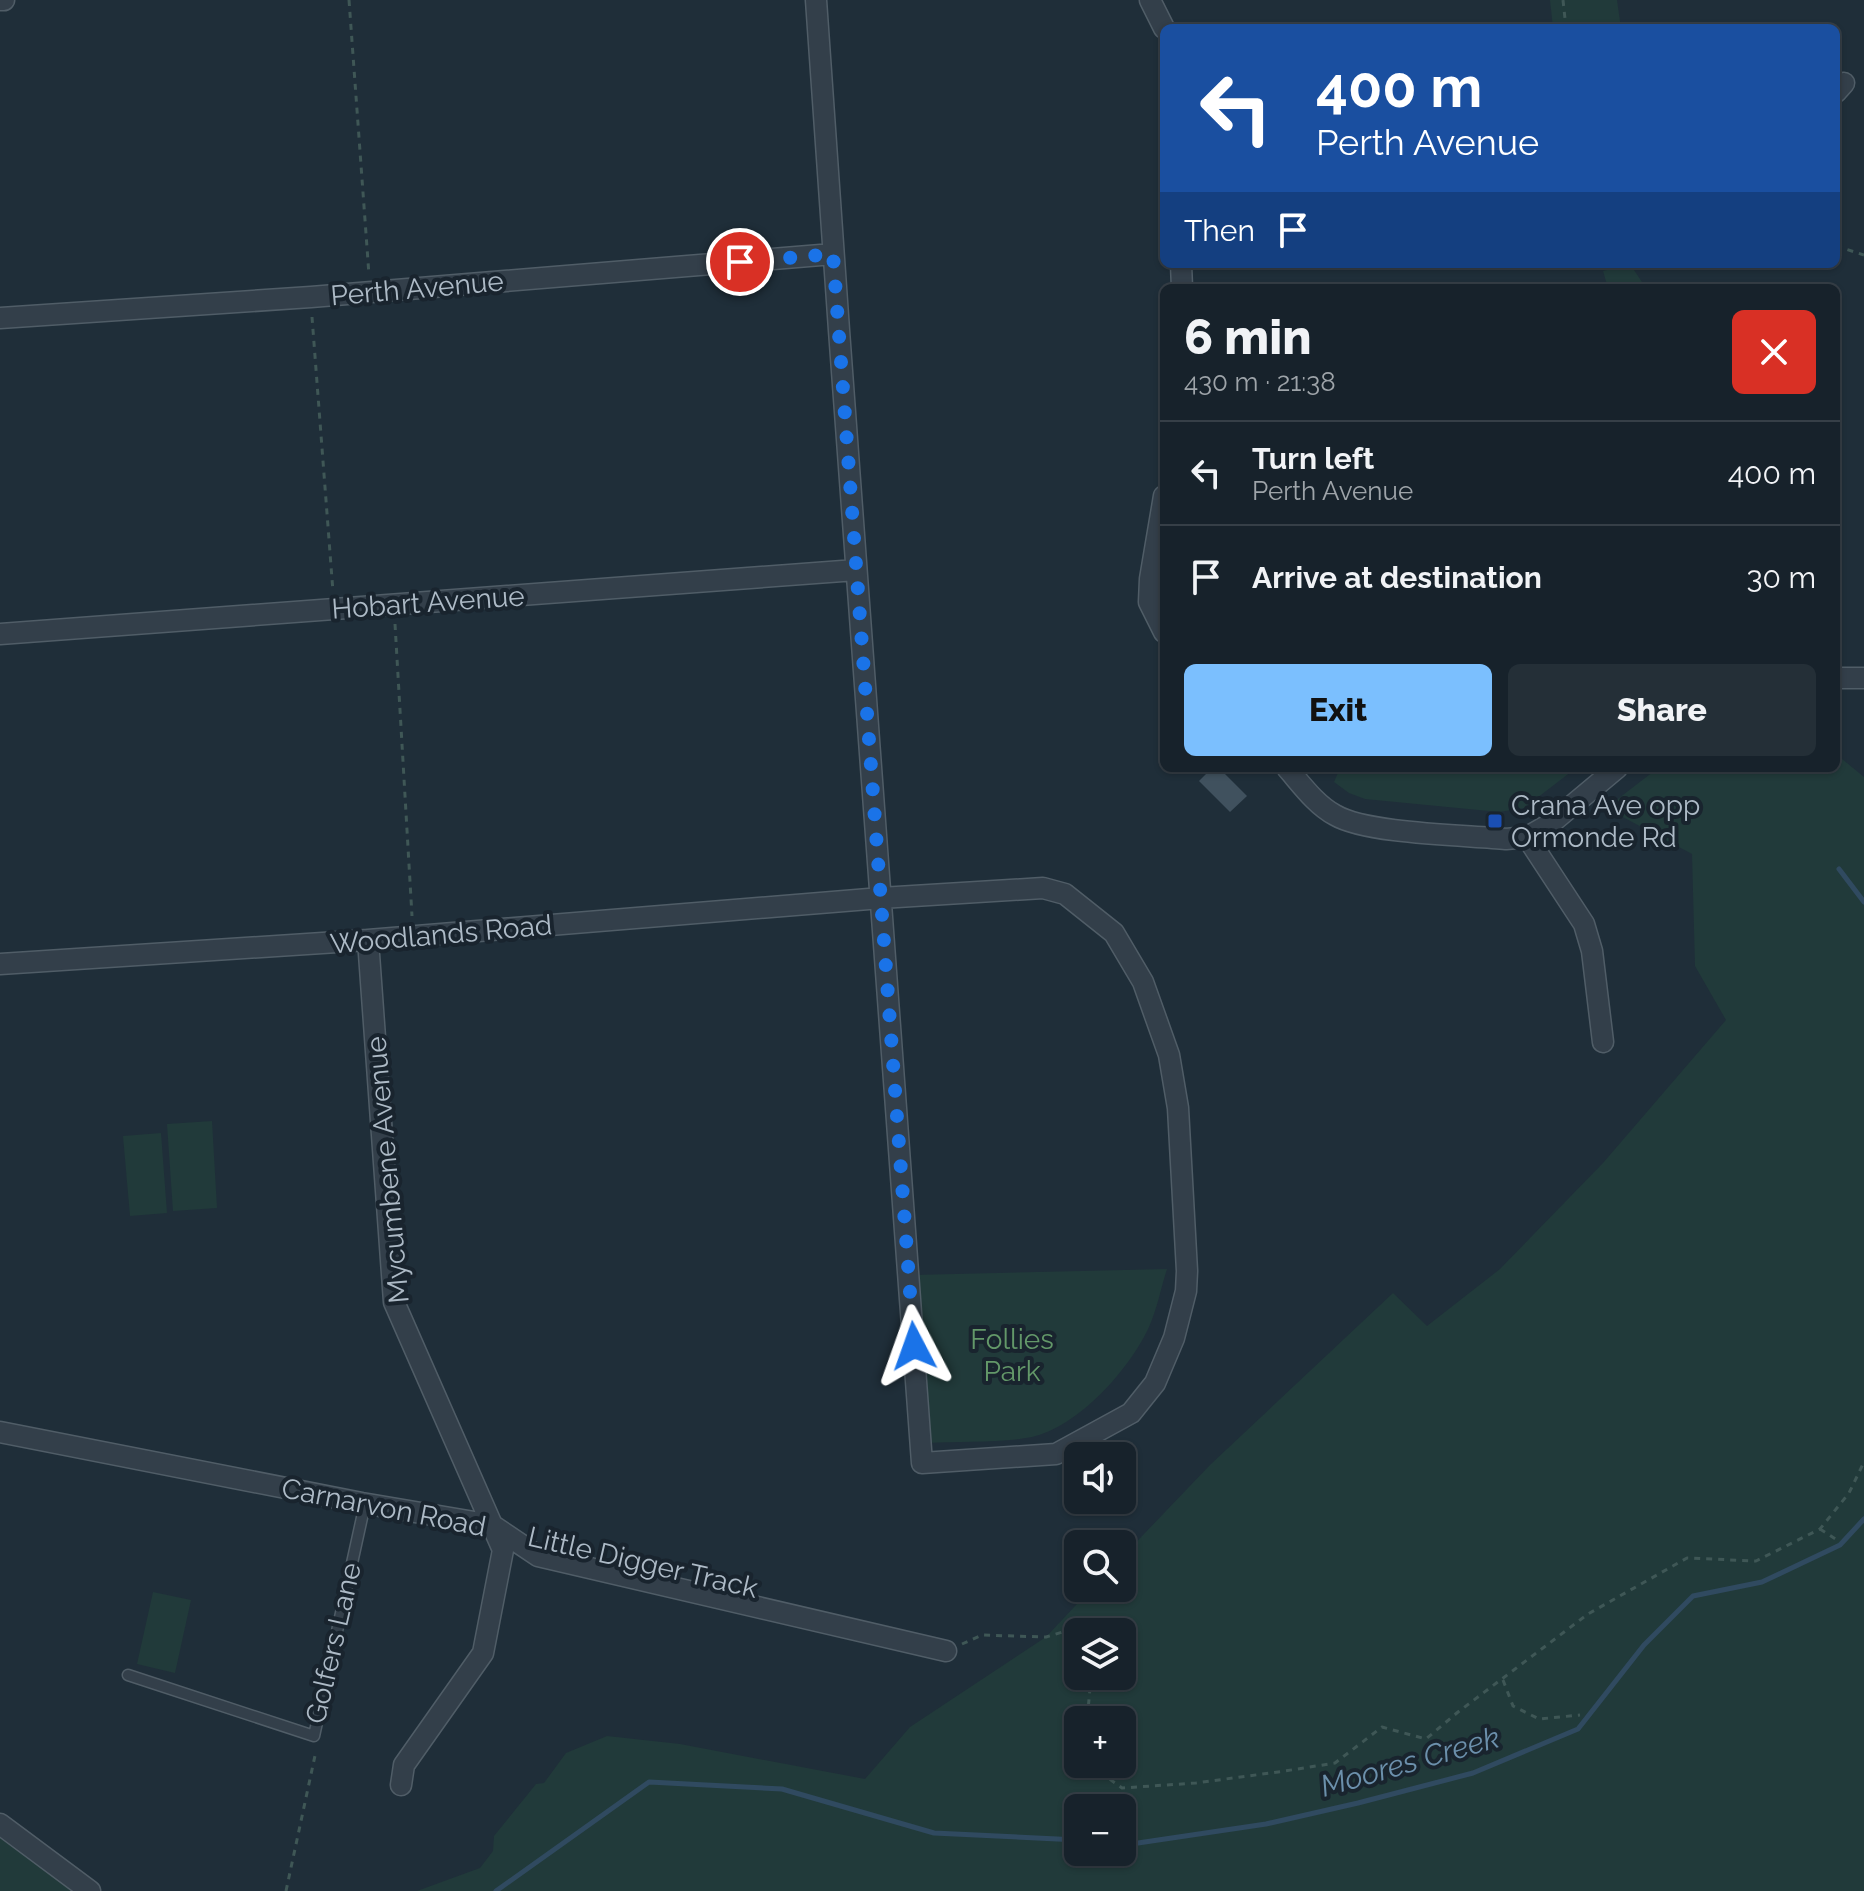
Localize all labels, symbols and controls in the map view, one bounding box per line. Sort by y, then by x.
text: 400 m [1316,54,1482,120]
icon: left [1184,56,1288,160]
text: Perth Avenue [1316,121,1539,163]
icon: arrive [1271,208,1315,252]
text: Then [1184,213,1255,248]
pin [706,228,774,296]
icon: arrive [718,240,762,284]
street label: Perth Avenue [329,264,505,313]
text: 6 min [1184,309,1312,365]
button: close [1732,310,1816,394]
text: 430 m · 21:38 [1184,367,1336,397]
text: Turn left [1252,441,1374,476]
icon: left [1184,451,1228,495]
text: 400 m [1728,456,1816,491]
text: Perth Avenue [1252,476,1413,506]
icon: arrive [1184,555,1228,599]
text: Arrive at destination [1252,560,1542,595]
text: 30 m [1746,560,1816,595]
street label: Hobart Avenue [330,579,526,626]
button: Exit [1184,664,1492,756]
button: Share [1508,664,1816,756]
place label: Crana Ave opp Ormonde Rd [1511,789,1700,854]
marker: Crana Ave opp Ormonde Rd [1486,812,1504,830]
street label: Woodlands Road [329,908,553,961]
street label: Mycumbene Avenue [359,1035,416,1305]
position arrow [872,1304,956,1388]
park label: Follies Park [970,1323,1054,1388]
map controls [1064,1442,1136,1866]
button: sound [1064,1442,1136,1514]
street label: Carnarvon Road [279,1472,489,1543]
street label: Little Digger Track [525,1520,761,1605]
button: search [1064,1530,1136,1602]
street label: Golfers Lane [299,1559,368,1727]
button: layers [1064,1618,1136,1690]
button: + [1064,1706,1136,1778]
water label: Moores Creek [1316,1719,1503,1804]
button: − [1064,1794,1136,1866]

